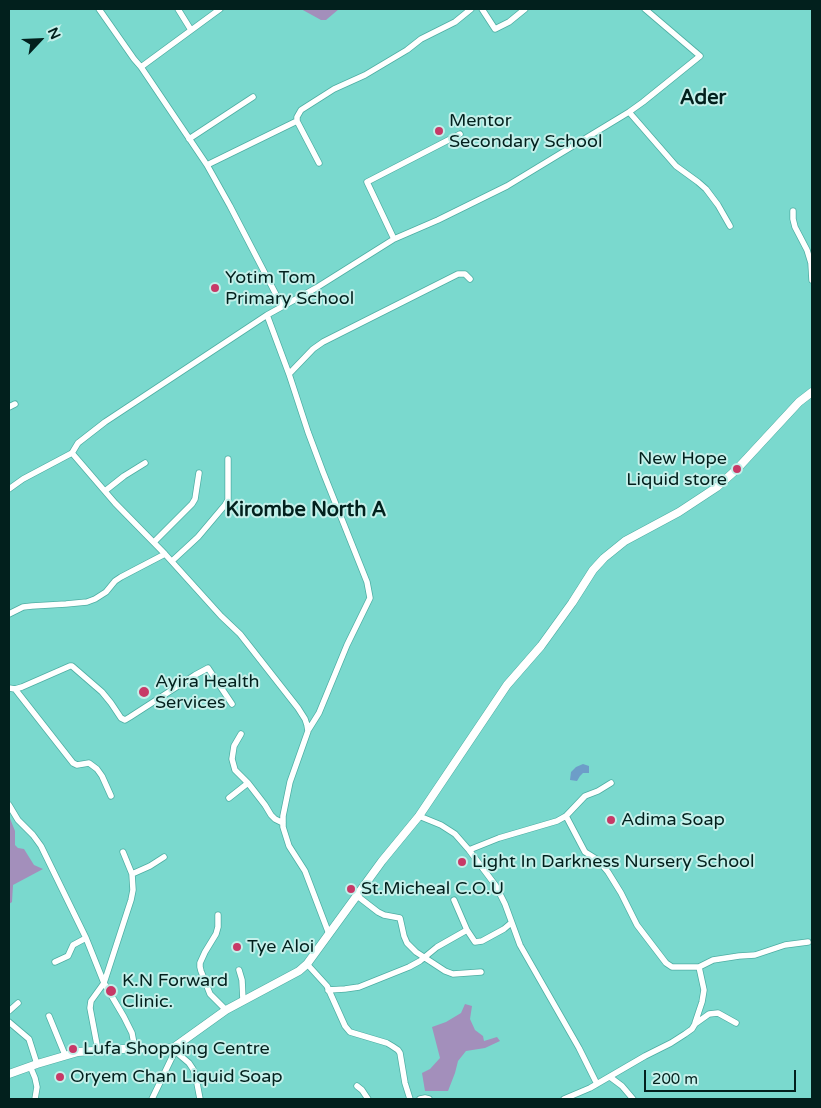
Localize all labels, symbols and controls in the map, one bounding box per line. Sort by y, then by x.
north arrow [15,15,65,65]
text: N [44,25,64,42]
district label: Ader [680,87,726,111]
place label: Mentor Secondary School [449,110,602,152]
marker: Mentor Secondary School [433,125,445,137]
place label: Yotim Tom Primary School [225,267,354,310]
marker: Yotim Tom Primary School [209,282,221,294]
place label: New Hope Liquid store [626,448,727,490]
marker: New Hope Liquid store [731,463,743,475]
district label: Kirombe North A [226,499,386,523]
place label: Ayira Health Services [155,671,260,714]
marker: Ayira Health Services [137,685,151,699]
place label: Adima Soap [621,809,725,831]
marker: Adima Soap [605,814,617,826]
place label: Light In Darkness Nursery School [472,851,755,873]
marker: Light In Darkness Nursery School [456,856,468,868]
place label: St.Micheal C.O.U [361,878,504,900]
marker: St.Micheal C.O.U [345,883,357,895]
place label: Tye Aloi [247,936,314,958]
marker: Tye Aloi [231,941,243,953]
place label: K.N Forward Clinic. [122,970,228,1012]
marker: K.N Forward Clinic. [104,984,118,998]
place label: Lufa Shopping Centre [83,1038,270,1060]
marker: Lufa Shopping Centre [67,1043,79,1055]
scale bar [646,1060,798,1092]
place label: Oryem Chan Liquid Soap [70,1066,283,1088]
text: 200 m [652,1070,698,1088]
marker: Oryem Chan Liquid Soap [54,1071,66,1083]

